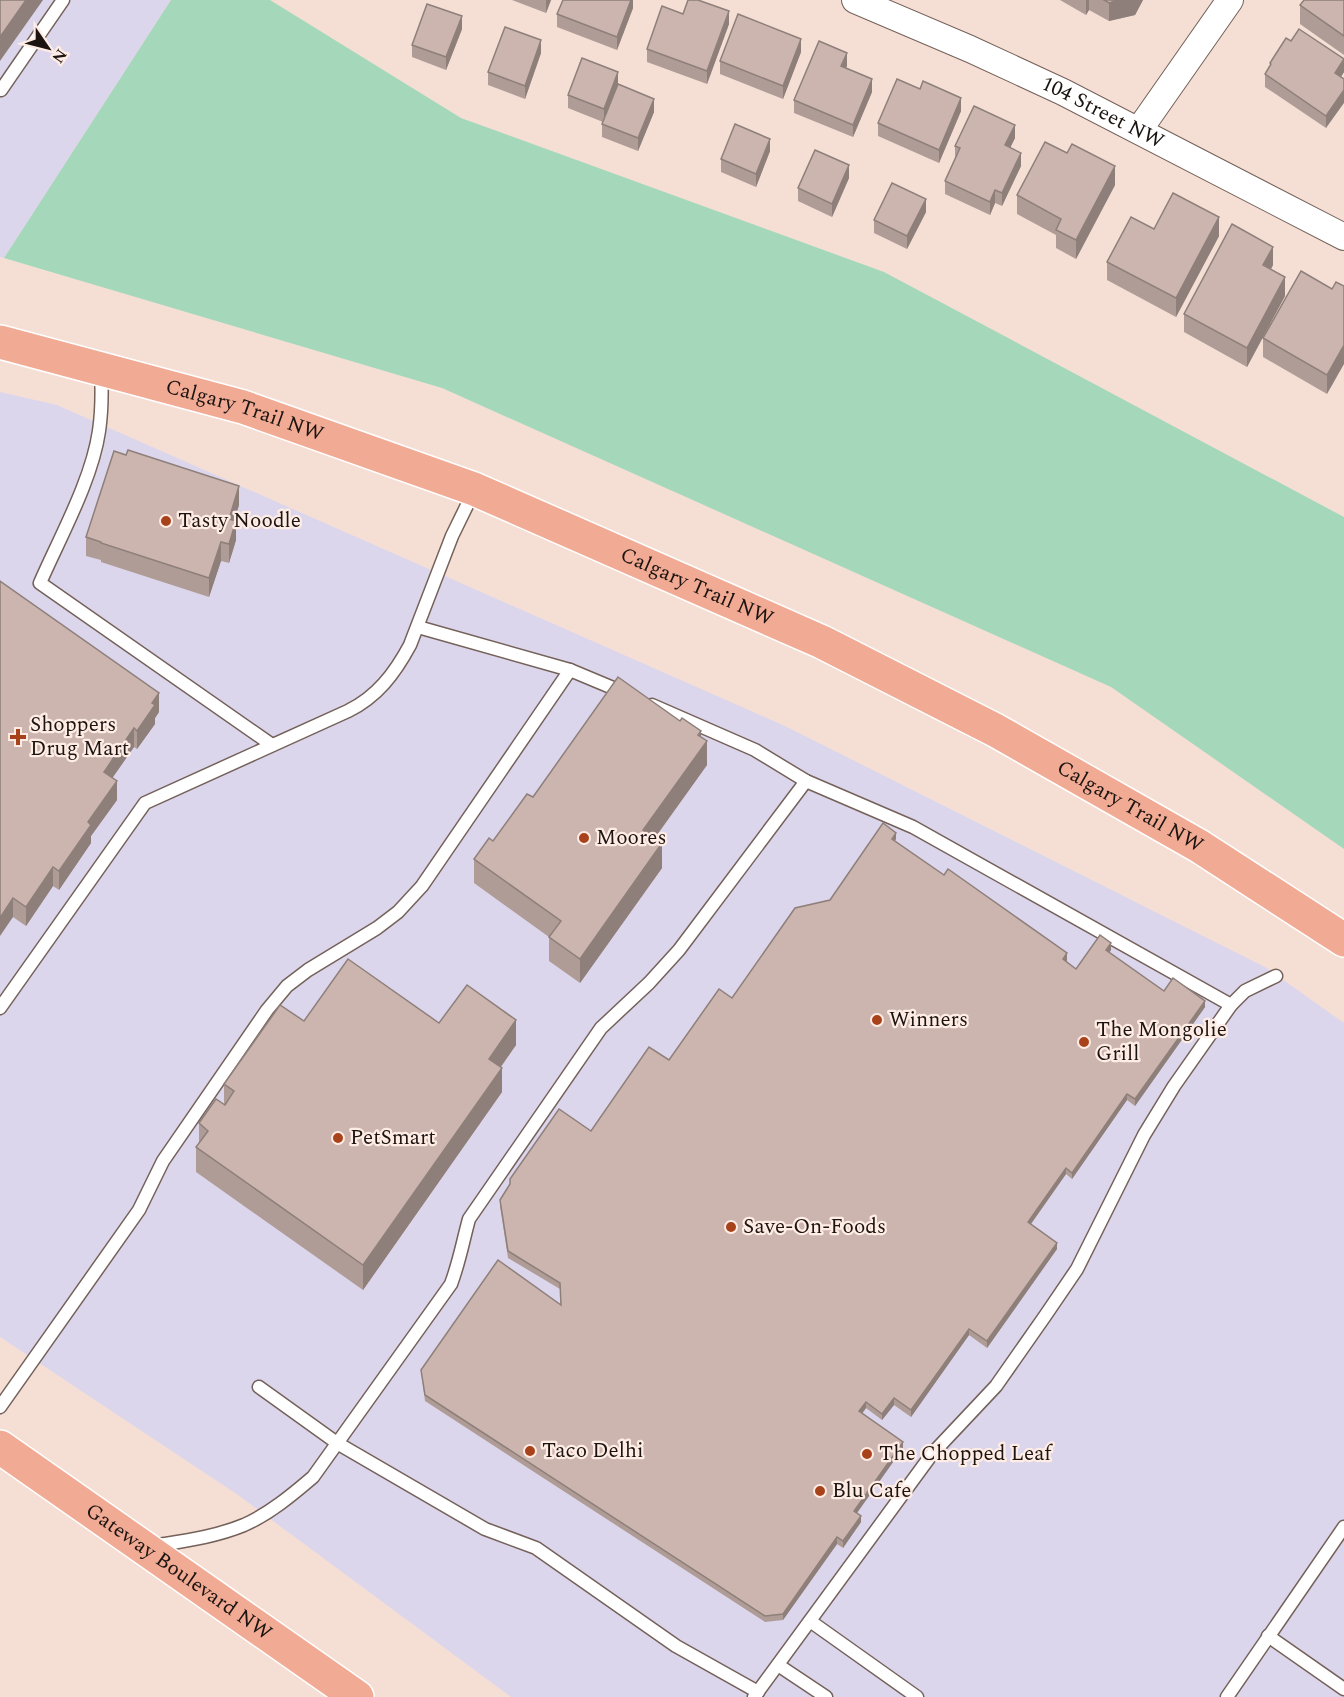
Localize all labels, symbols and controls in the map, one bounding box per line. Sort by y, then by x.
north arrow [18,18,78,78]
text: N [46,44,73,68]
street label: 104 Street NW [1036,68,1170,158]
street label: Calgary Trail NW [162,371,329,451]
place label: Tasty Noodle [178,505,301,537]
marker: Tasty Noodle [159,514,173,528]
street label: Calgary Trail NW [615,539,779,635]
place label: Shoppers Drug Mart [30,709,129,765]
marker: Shoppers Drug Mart [11,730,25,744]
street label: Calgary Trail NW [1050,752,1210,861]
place label: Moores [596,822,667,854]
marker: Moores [577,831,591,845]
place label: Winners [889,1004,968,1036]
marker: Winners [870,1013,884,1027]
place label: The Mongolie Grill [1096,1014,1227,1070]
marker: The Mongolie Grill [1077,1035,1091,1049]
place label: PetSmart [350,1122,436,1154]
marker: PetSmart [331,1131,345,1145]
place label: Save-On-Foods [743,1211,886,1243]
marker: Save-On-Foods [724,1220,738,1234]
place label: Taco Delhi [542,1435,644,1467]
place label: The Chopped Leaf [879,1438,1053,1470]
marker: Taco Delhi [523,1444,537,1458]
marker: The Chopped Leaf [860,1447,874,1461]
place label: Blu Cafe [832,1475,911,1507]
marker: Blu Cafe [813,1484,827,1498]
street label: Gateway Boulevard NW [79,1495,279,1649]

